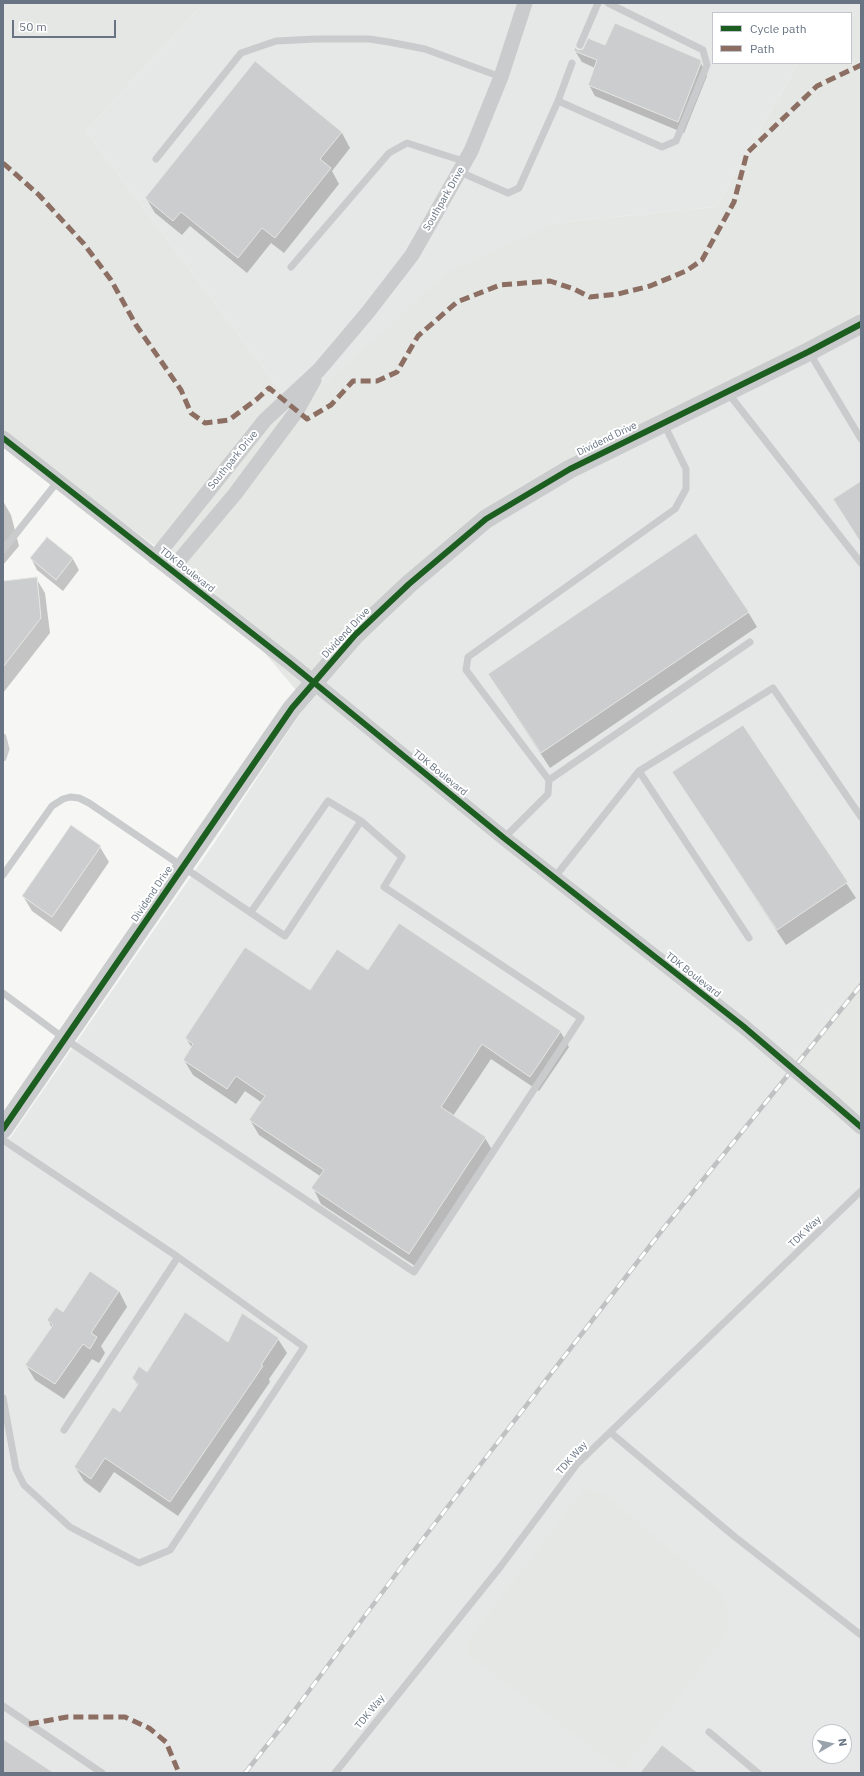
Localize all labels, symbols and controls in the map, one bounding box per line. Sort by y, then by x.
scale bar [14,12,118,38]
legend [712,12,852,64]
text: 50 m [19,19,47,34]
text: Cycle path [750,21,807,36]
text: Path [750,41,775,56]
street label: Southpark Drive [421,165,467,233]
street label: Dividend Drive [575,419,639,459]
street label: Southpark Drive [206,428,260,492]
street label: TDK Boulevard [157,545,217,595]
street label: Dividend Drive [319,605,373,661]
street label: TDK Boulevard [410,747,470,799]
street label: Dividend Drive [129,864,175,924]
street label: TDK Boulevard [663,950,723,1000]
street label: TDK Way [786,1214,824,1250]
street label: TDK Way [554,1439,590,1477]
street label: TDK Way [353,1693,387,1731]
north arrow [812,1724,852,1764]
text: N [835,1737,850,1747]

